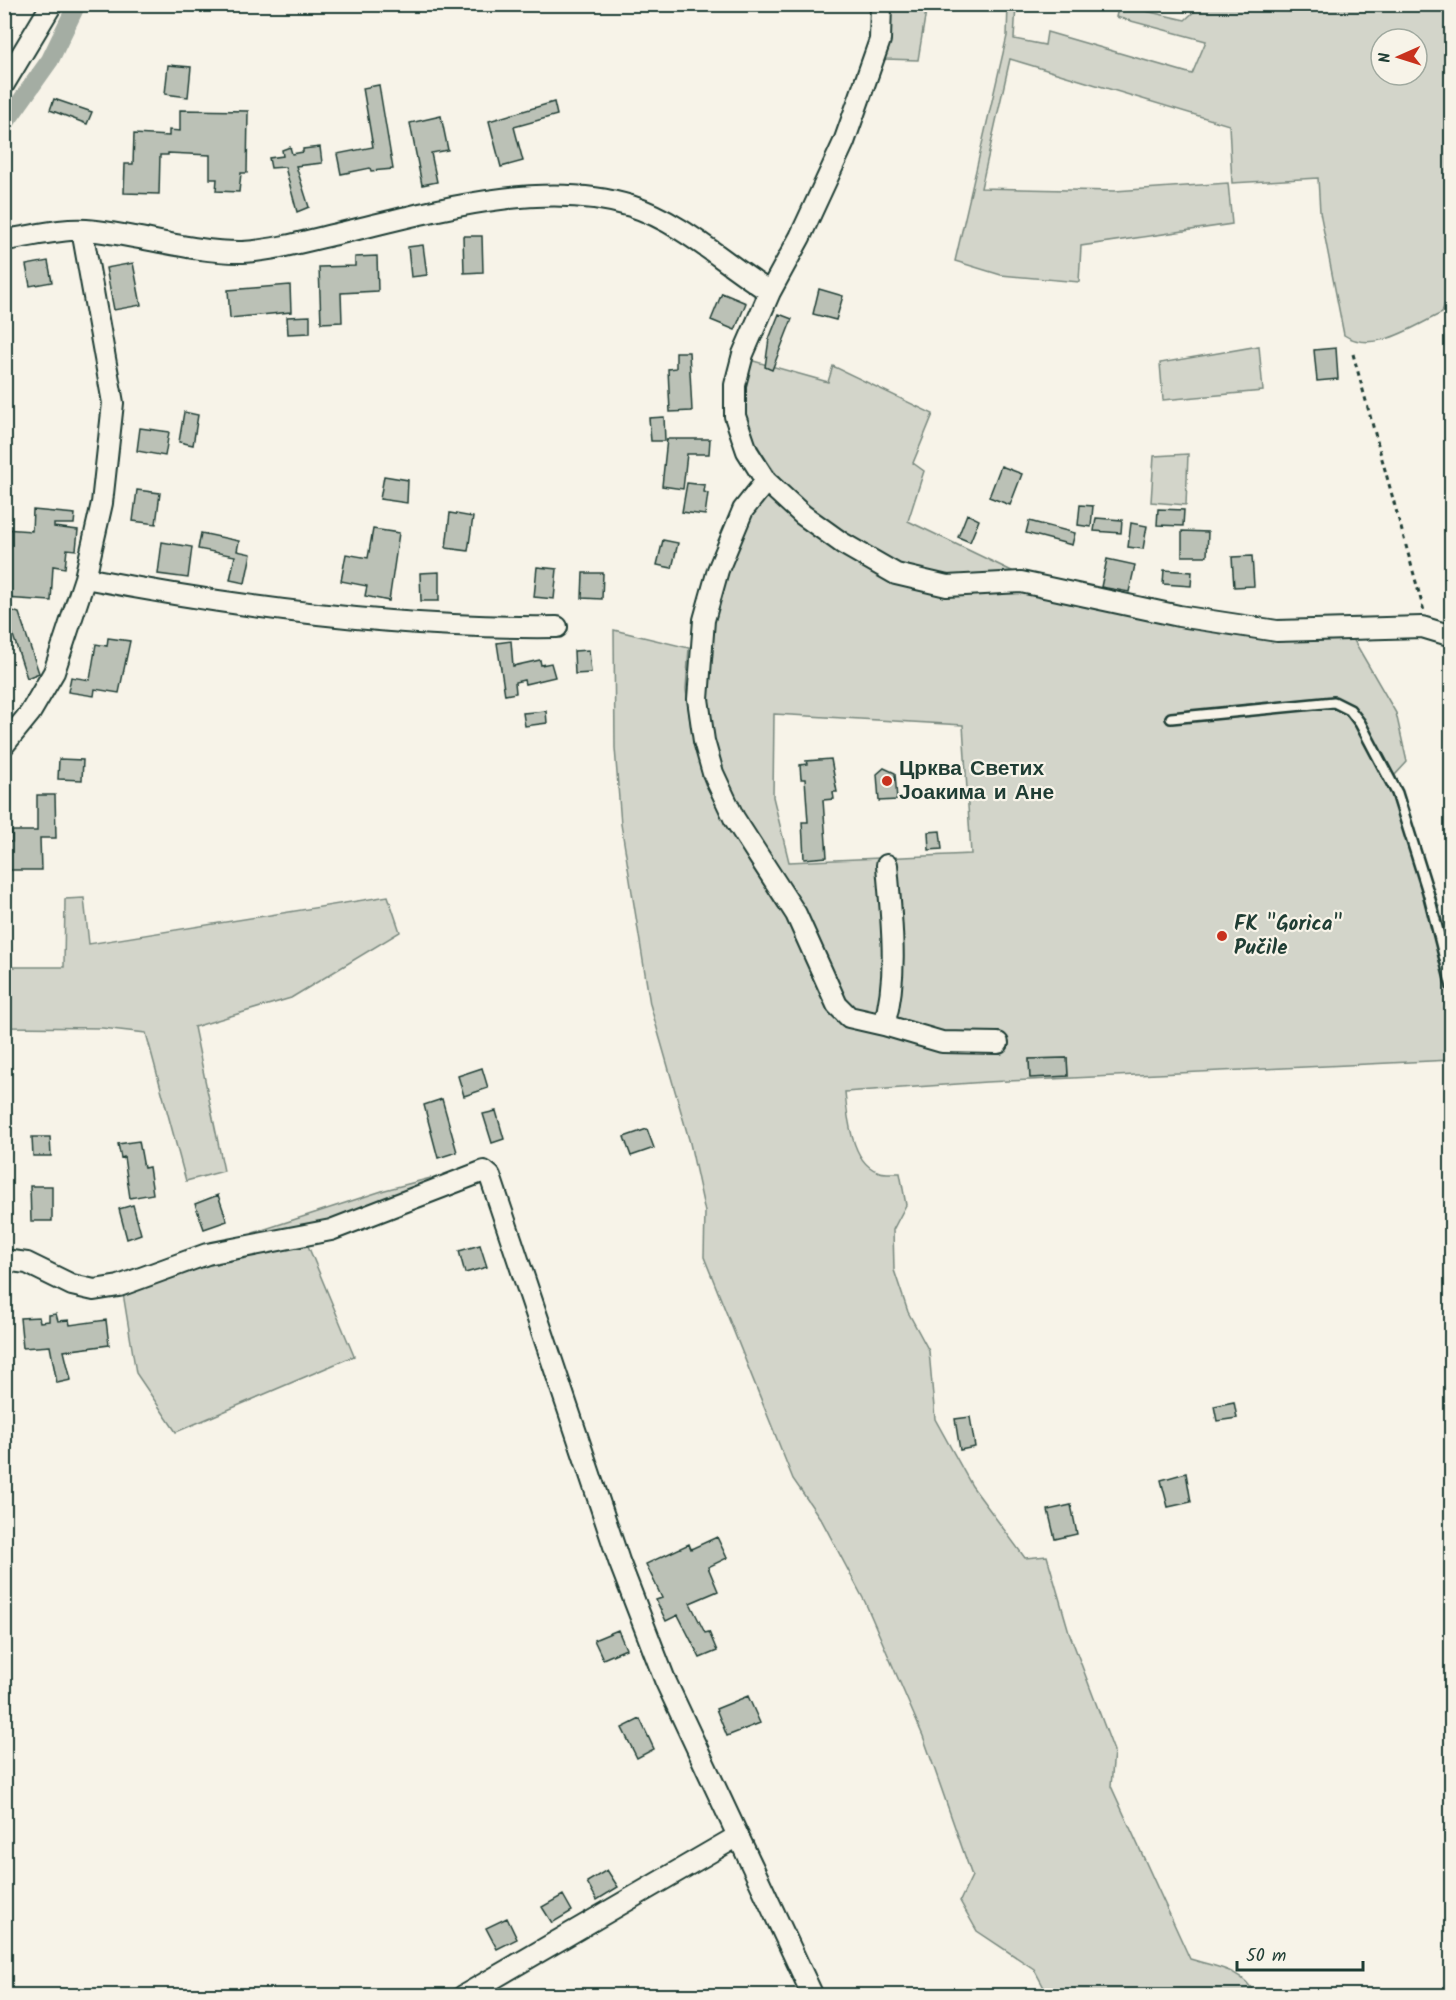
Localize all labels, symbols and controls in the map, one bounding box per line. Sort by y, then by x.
north arrow [1369,27,1429,87]
text: N [1373,52,1398,63]
place label: Црква Светих Јоакима и Ане [899,753,1054,810]
marker: Црква Светих Јоакима и Ане [880,774,894,788]
place label: FK "Gorica" Pučile [1234,908,1343,965]
marker: FK "Gorica" Pučile [1215,929,1229,943]
scale bar [1237,1934,1363,1972]
text: 50 m [1246,1942,1286,1971]

